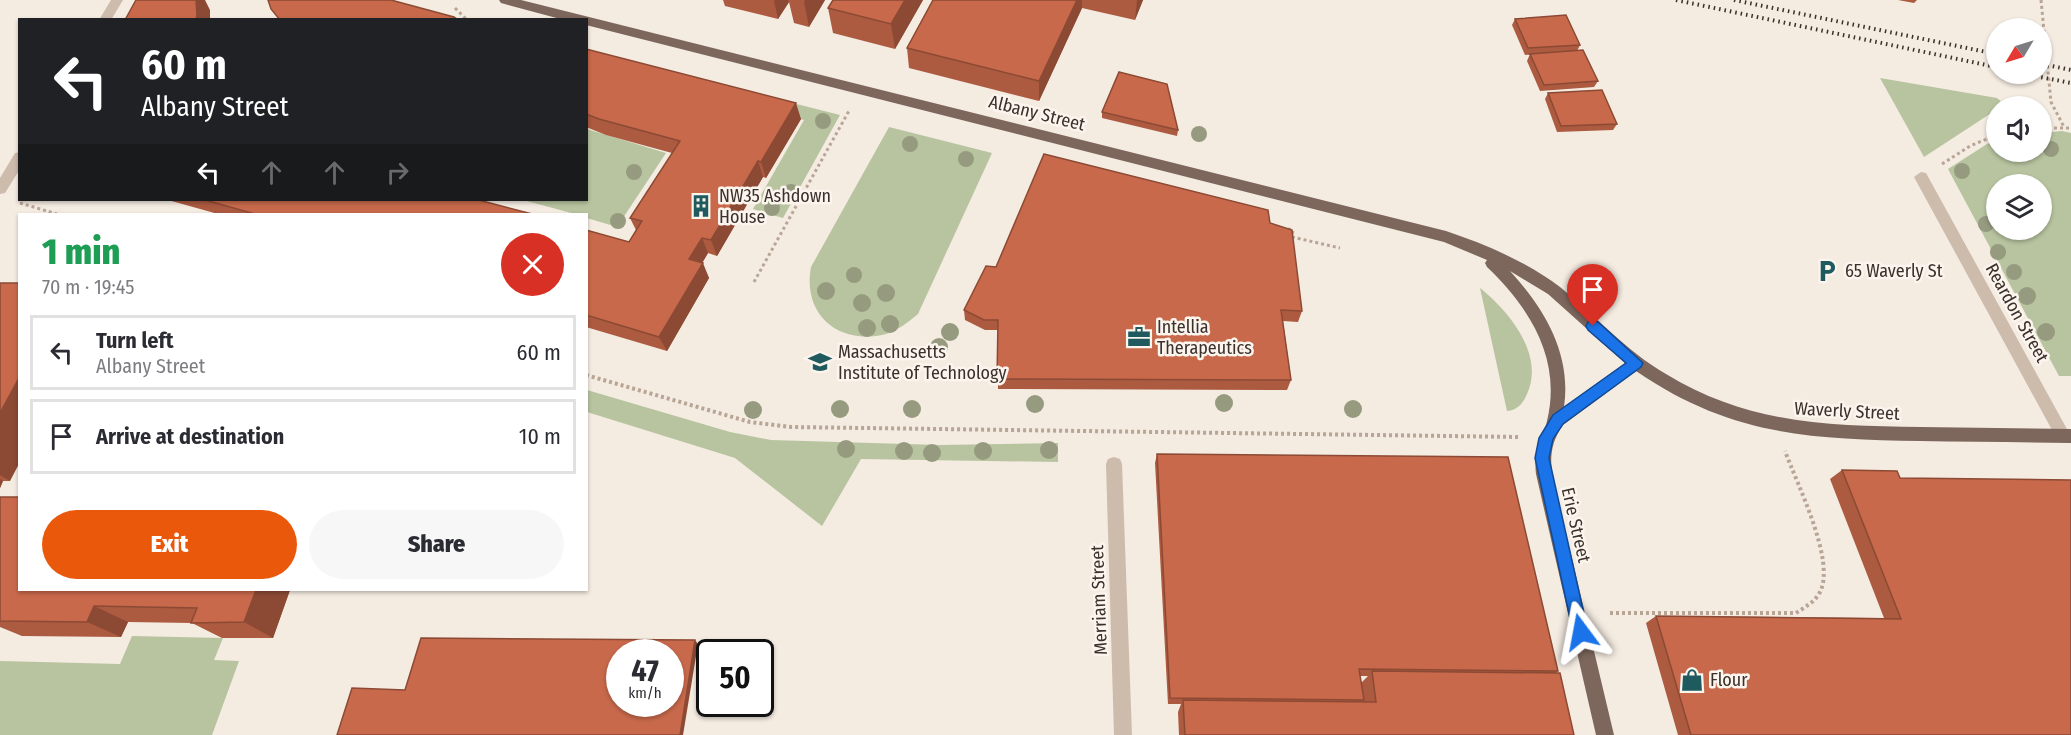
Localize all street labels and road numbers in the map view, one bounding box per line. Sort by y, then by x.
street label: Albany Street [987,90,1087,136]
street label: Reardon Street [1981,260,2053,367]
street label: Waverly Street [1794,397,1900,425]
street label: Erie Street [1557,485,1595,565]
street label: Merriam Street [1086,545,1112,655]

